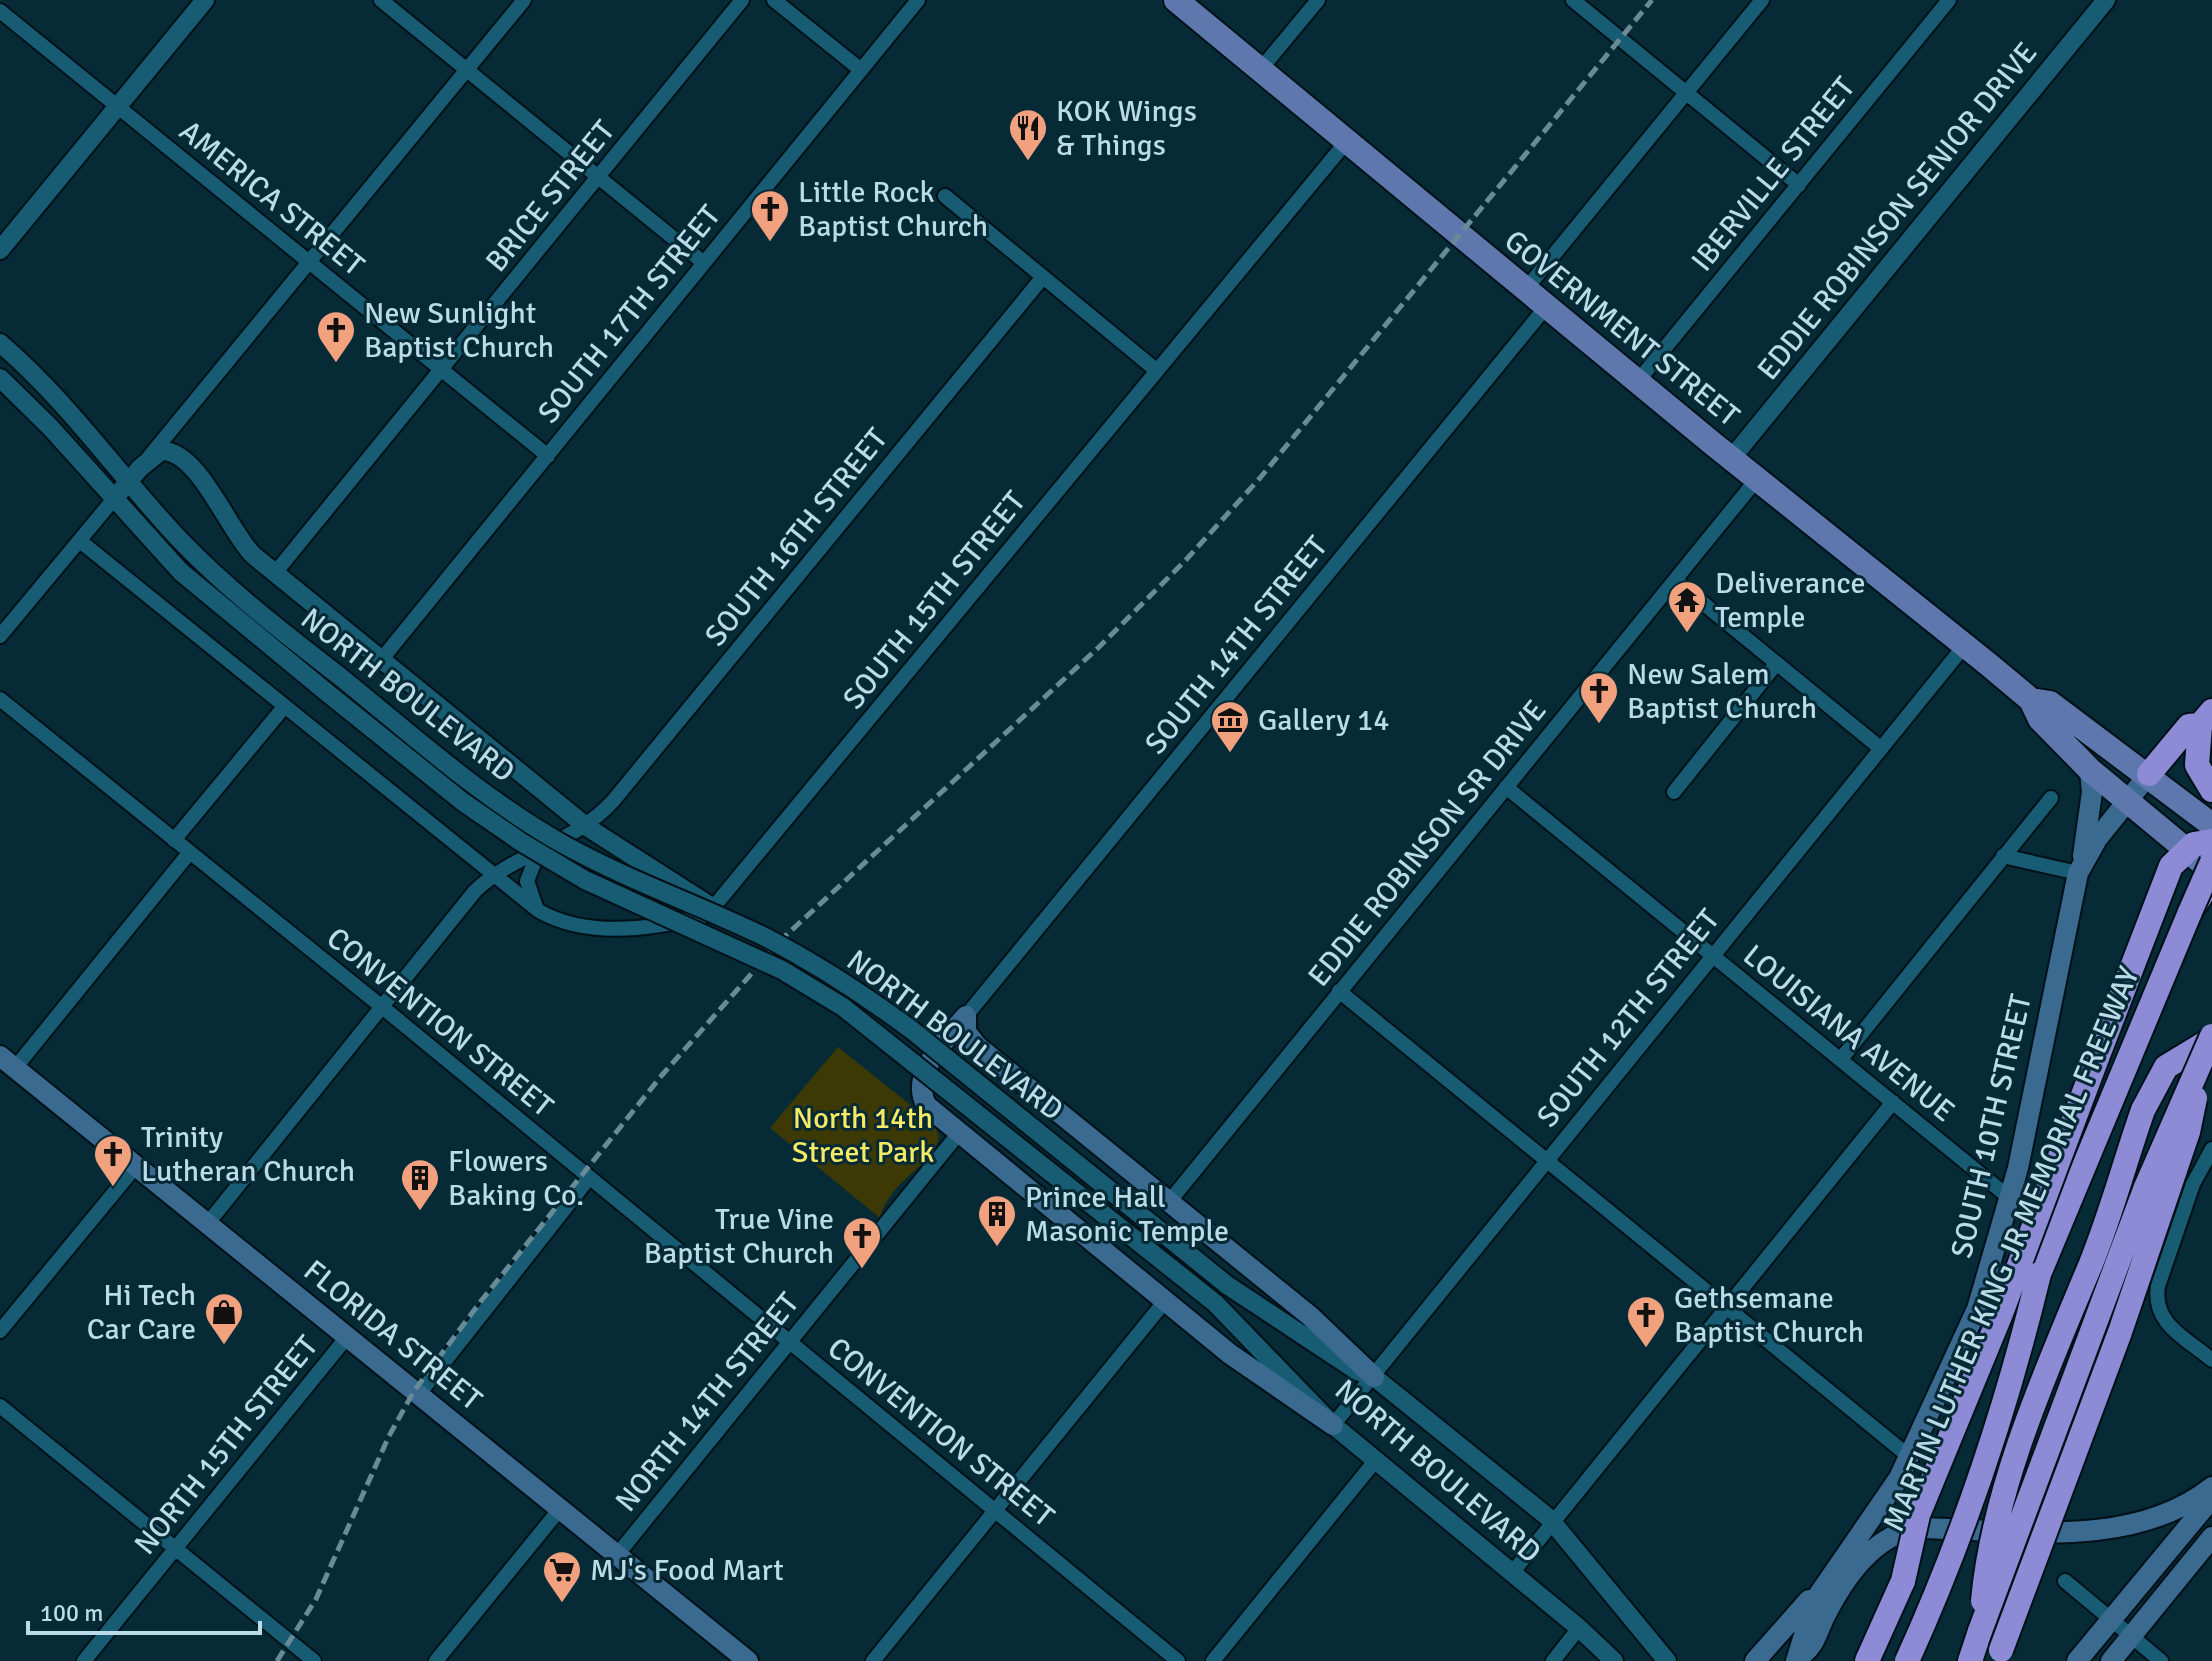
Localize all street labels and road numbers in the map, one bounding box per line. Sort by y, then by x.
street label: EDDIE ROBINSON SENIOR DRIVE [1750,35,2045,388]
street label: IBERVILLE STREET [1684,70,1863,279]
street label: AMERICA STREET [172,113,372,284]
street label: BRICE STREET [478,113,623,279]
street label: SOUTH 17TH STREET [530,198,729,431]
street label: GOVERNMENT STREET [1497,222,1747,435]
street label: SOUTH 16TH STREET [697,421,896,654]
street label: SOUTH 15TH STREET [835,484,1034,717]
street label: SOUTH 14TH STREET [1137,529,1336,762]
street label: NORTH BOULEVARD [293,600,522,790]
street label: EDDIE ROBINSON SR DRIVE [1300,693,1554,994]
street label: SOUTH 12TH STREET [1529,902,1728,1135]
street label: CONVENTION STREET [319,920,560,1125]
street label: LOUISIANA AVENUE [1736,937,1962,1130]
street label: NORTH BOULEVARD [839,942,1070,1129]
street label: MARTIN LUTHER KING JR MEMORIAL FREEWAY [1875,961,2148,1537]
street label: SOUTH 10TH STREET [1943,991,2040,1261]
street label: FLORIDA STREET [296,1252,489,1419]
street label: NORTH 14TH STREET [608,1285,807,1519]
street label: NORTH 15TH STREET [127,1328,326,1562]
street label: CONVENTION STREET [820,1330,1061,1535]
street label: NORTH BOULEVARD [1327,1372,1548,1571]

